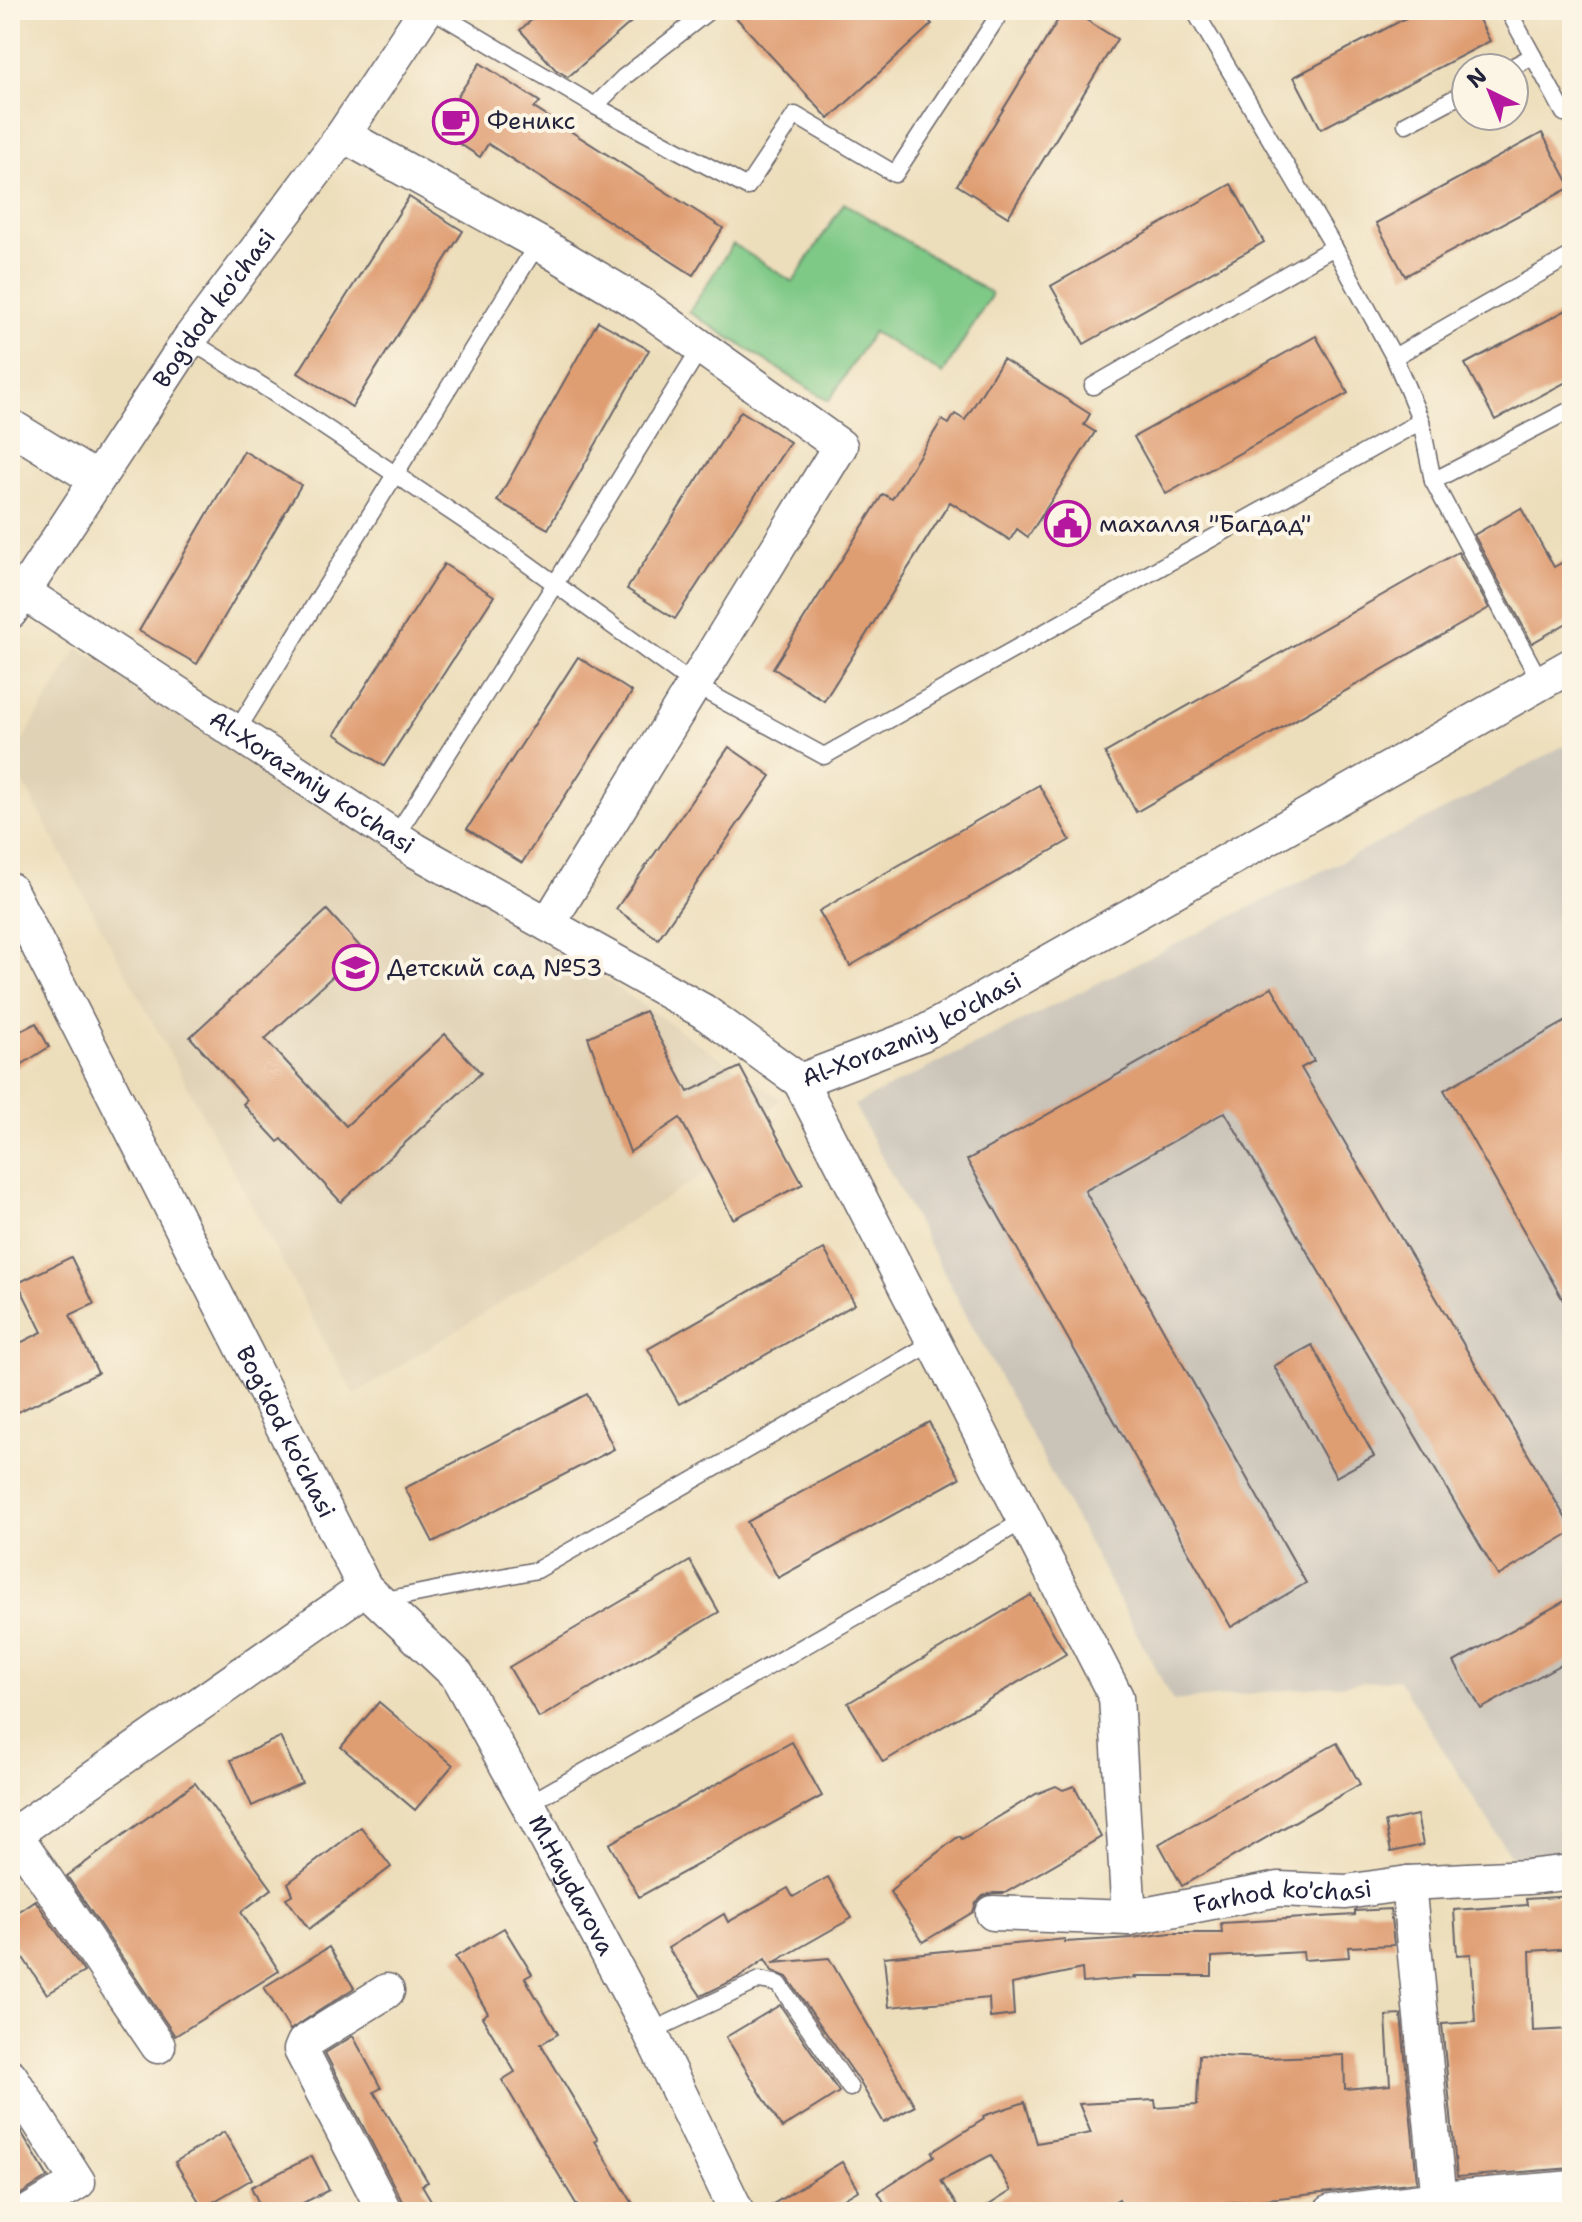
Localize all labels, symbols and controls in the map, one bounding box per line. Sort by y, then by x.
north arrow [1450,52,1530,132]
text: N [1460,61,1493,94]
cafe icon: Феникс [432,97,480,145]
place label: Феникс [487,105,576,137]
street label: Bog'dod ko'chasi [146,222,283,394]
public building icon: махалля "Багдад" [1044,500,1092,548]
place label: махалля "Багдад" [1099,508,1311,540]
street label: Al-Xorazmiy ko'chasi [203,703,421,861]
school or university icon: Детский сад №53 [332,944,380,992]
place label: Детский сад №53 [387,952,602,984]
street label: Al-Xorazmiy ko'chasi [797,965,1027,1095]
street label: Bog'dod ko'chasi [228,1340,343,1524]
street label: M.Haydarova [521,1809,622,1961]
street label: Farhod ko'chasi [1191,1872,1374,1921]

